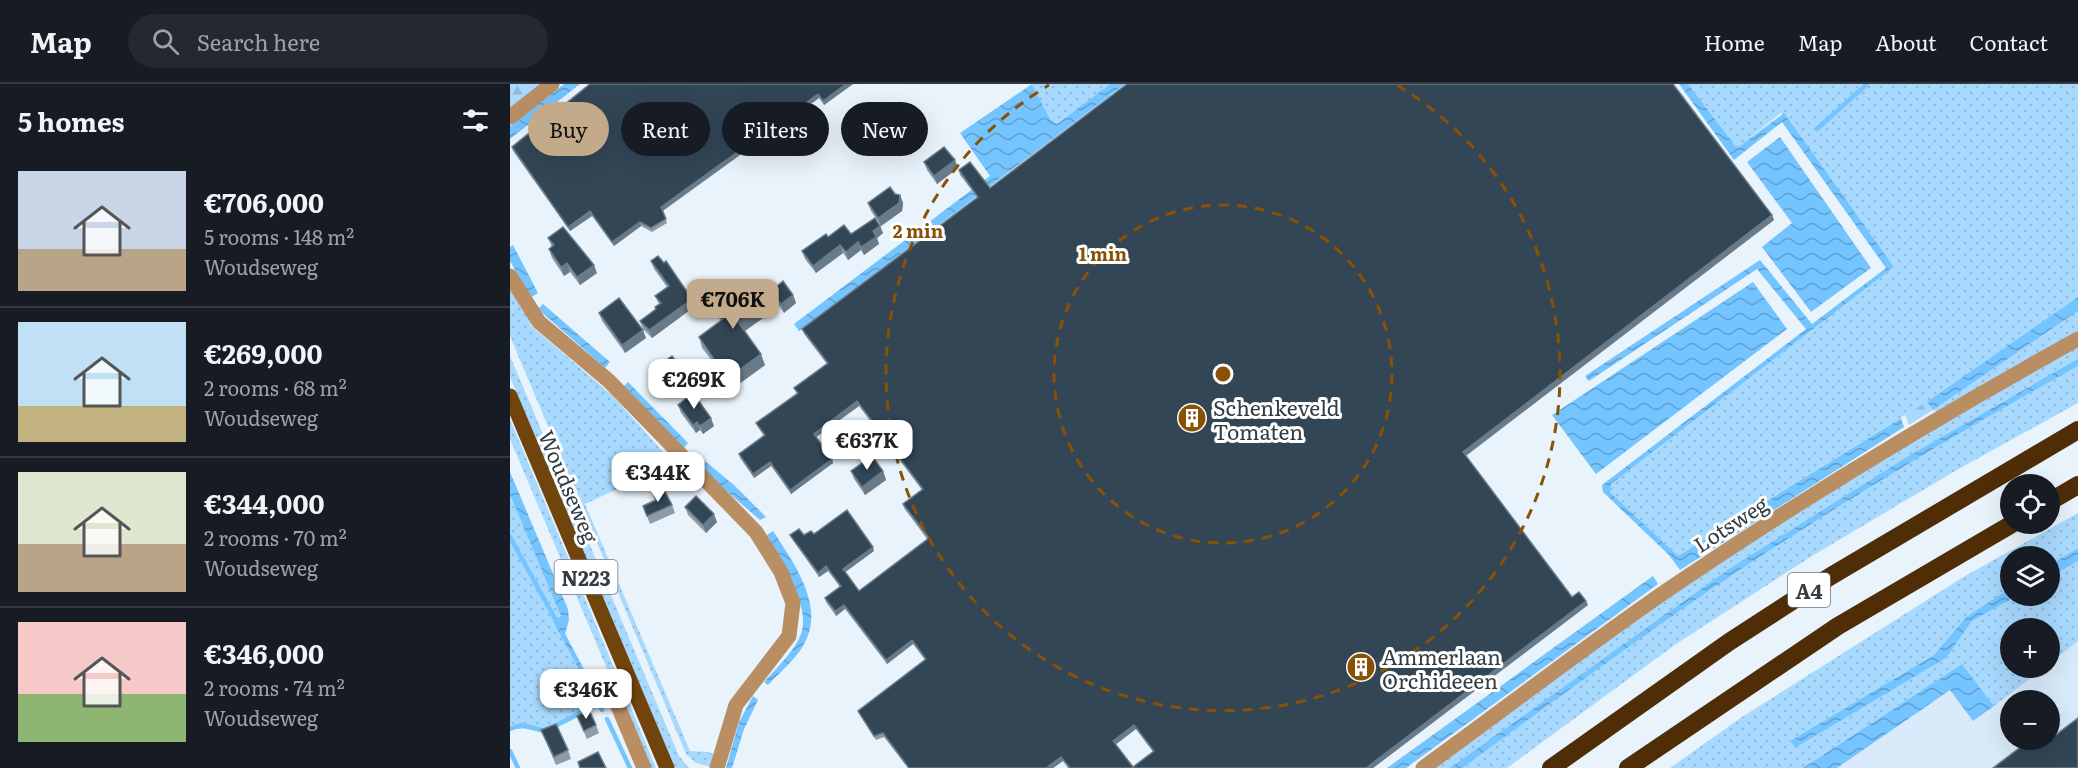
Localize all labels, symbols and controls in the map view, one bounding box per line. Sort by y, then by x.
search box [128,14,548,68]
text: Map [30,20,92,62]
icon: search [149,25,182,58]
text: Search here [197,25,320,58]
text: Home [1704,26,1765,57]
text: Map [1798,26,1842,57]
text: About [1875,26,1937,57]
text: Contact [1970,26,2048,57]
text: 5 homes [18,101,124,140]
chip: Buy [528,102,609,156]
chip: Rent [621,102,710,156]
chip: Filters [722,102,829,156]
chip: New [841,102,928,156]
icon: filters [459,104,492,137]
text: €706,000 [204,182,324,221]
icon: home [66,195,138,267]
text: 2 min [893,217,944,244]
text: 5 rooms · 148 m² [204,221,354,251]
text: 1 min [1079,240,1128,267]
text: Woudseweg [204,251,318,281]
pin: €706K [691,279,775,330]
text: €706K [701,283,765,313]
text: €269,000 [204,333,322,372]
icon: home [66,346,138,418]
pin: €269K [652,359,736,410]
text: €269K [662,363,726,393]
centre of rings [1213,364,1233,384]
text: 2 rooms · 68 m² [204,372,347,402]
place label: Schenkeveld Tomaten [1213,391,1340,446]
text: Woudseweg [204,402,318,432]
building icon: Schenkeveld Tomaten [1176,402,1208,434]
pin: €637K [825,420,909,471]
text: €637K [836,424,898,454]
street label: Woudseweg [532,425,608,548]
pin: €344K [616,452,700,503]
text: €344K [626,456,690,486]
map controls [2000,474,2060,750]
button: locate [2000,474,2060,534]
text: €344,000 [204,483,324,522]
street label: Lotsweg [1687,487,1774,559]
icon: home [66,496,138,568]
text: 2 rooms · 70 m² [204,522,347,552]
button: layers [2000,546,2060,606]
text: Woudseweg [204,552,318,582]
road number: N223 [554,560,617,594]
road number: A4 [1788,573,1830,607]
button: + [2000,618,2060,678]
text: €346,000 [204,633,324,672]
place label: Ammerlaan Orchideeen [1382,640,1501,695]
icon: home [66,646,138,718]
building icon: Ammerlaan Orchideeen [1345,651,1377,683]
pin: €346K [544,669,628,720]
text: 2 rooms · 74 m² [204,672,345,702]
text: €346K [554,673,618,703]
button: − [2000,690,2060,750]
text: Woudseweg [204,702,318,732]

